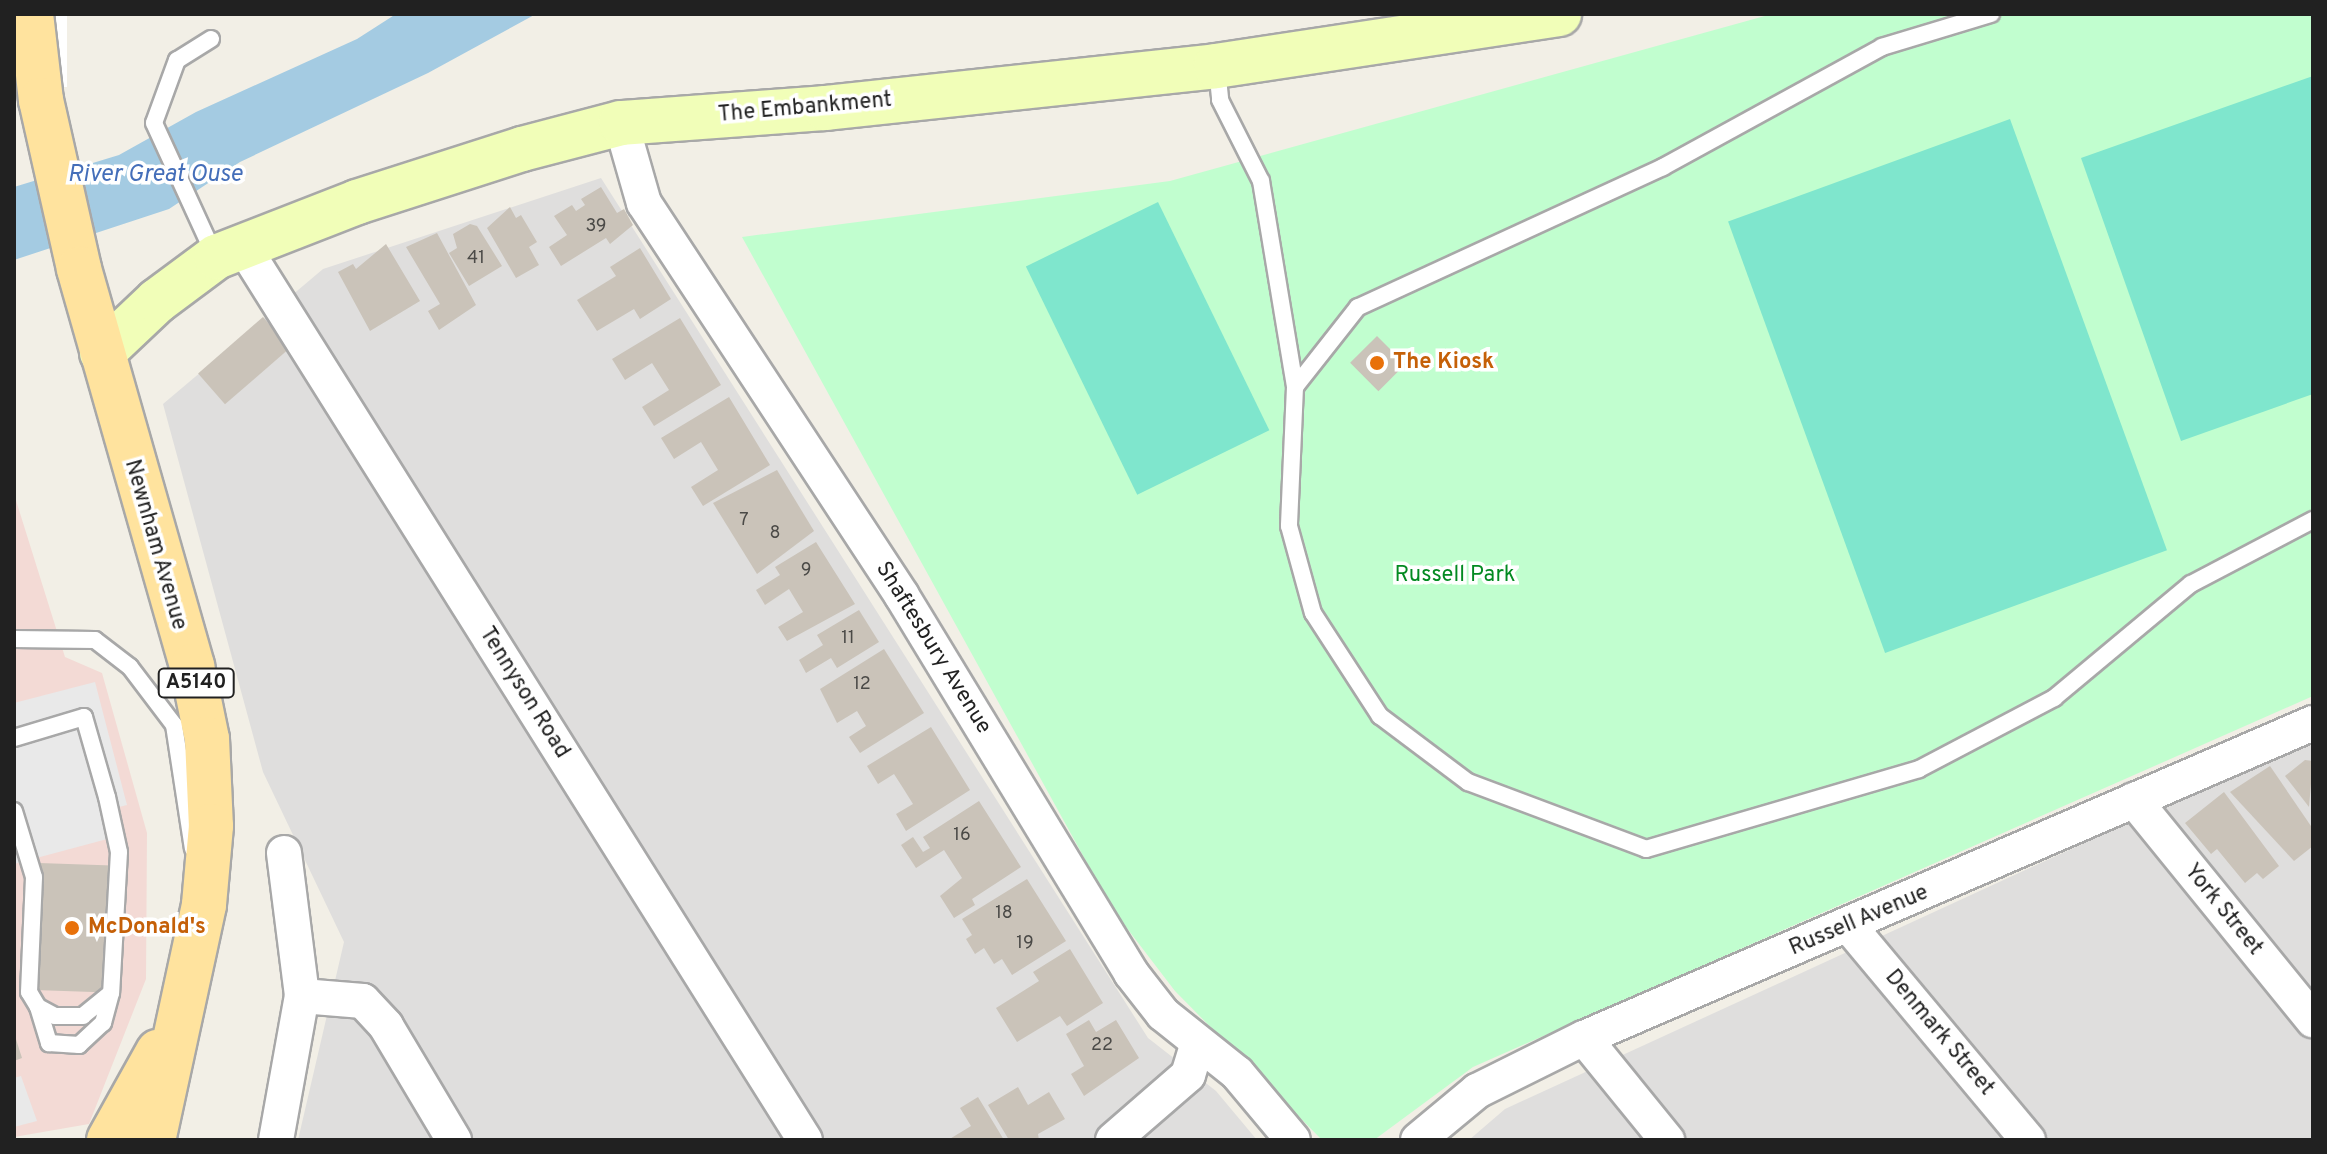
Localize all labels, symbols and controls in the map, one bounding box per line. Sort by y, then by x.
street label: The Embankment [717,87,893,129]
water label: River Great Ouse [68,162,242,190]
house number: 39 [585,216,607,238]
house number: 41 [467,248,485,270]
place label: The Kiosk [1393,350,1494,376]
marker: The Kiosk [1368,354,1386,372]
street label: Newnham Avenue [118,456,192,634]
house number: 7 [739,510,749,532]
house number: 8 [770,523,780,545]
street label: Shaftesbury Avenue [869,557,997,739]
house number: 9 [801,560,811,582]
park label: Russell Park [1394,563,1516,589]
street label: Tennyson Road [473,622,575,764]
house number: 11 [841,628,855,650]
road number: A5140 [156,667,236,699]
house number: 12 [853,674,871,696]
house number: 16 [953,825,971,847]
street label: York Street [2178,859,2268,961]
street label: Russell Avenue [1785,880,1933,962]
house number: 18 [995,903,1013,925]
place label: McDonald's [88,915,206,941]
marker: McDonald's [63,919,81,937]
house number: 19 [1016,933,1034,955]
street label: Denmark Street [1879,965,1999,1101]
house number: 22 [1091,1035,1113,1057]

